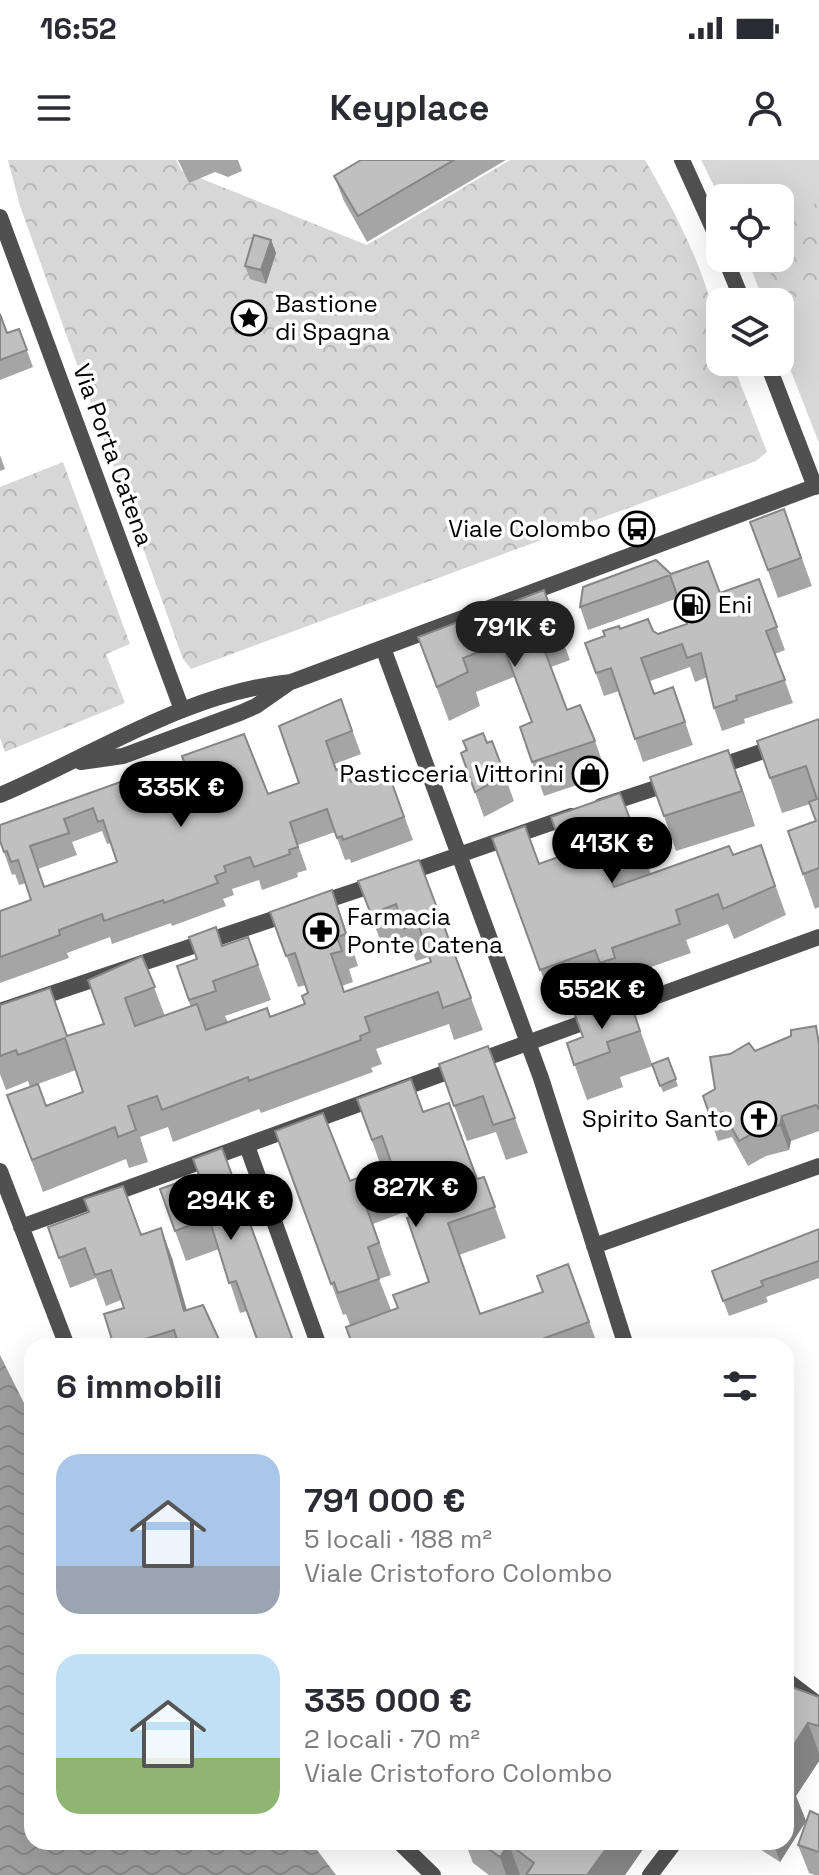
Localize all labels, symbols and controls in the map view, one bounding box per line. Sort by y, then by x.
text: 16:52 [40,9,117,48]
text: Keyplace [330,85,489,131]
icon: menu [32,86,76,130]
icon: person [743,86,787,130]
map controls [706,184,794,376]
button: locate [706,184,794,272]
place label: Bastione di Spagna [275,288,390,347]
button: layers [706,288,794,376]
place icon: Bastione di Spagna [230,299,268,337]
street label: Via Porta Catena [66,360,161,550]
bus stop icon: Viale Colombo [618,510,656,548]
place label: Viale Colombo [448,513,611,544]
fuel station icon: Eni [673,586,711,624]
place label: Eni [718,589,752,620]
pin: 791K € [450,601,580,669]
text: 791K € [474,610,556,644]
shop icon: Pasticceria Vittorini [571,755,609,793]
place label: Pasticceria Vittorini [340,758,564,789]
pin: 335K € [116,761,246,829]
text: 335K € [137,770,225,804]
pin: 413K € [547,817,677,885]
text: 413K € [570,826,654,860]
place label: Farmacia Ponte Catena [347,901,503,960]
pharmacy icon: Farmacia Ponte Catena [302,912,340,950]
pin: 552K € [537,963,667,1031]
text: 552K € [559,972,645,1006]
church icon: Spirito Santo [740,1100,778,1138]
place label: Spirito Santo [582,1103,733,1134]
pin: 827K € [351,1161,481,1229]
text: 827K € [373,1170,459,1204]
pin: 294K € [166,1174,296,1242]
text: 294K € [187,1183,275,1217]
icon: filters [718,1364,762,1408]
text: 6 immobili [56,1365,222,1408]
text: 791 000 € [304,1479,466,1522]
icon: home [120,1486,216,1582]
text: 5 locali · 188 m² [304,1522,492,1556]
text: Viale Cristoforo Colombo [304,1556,613,1590]
text: 335 000 € [304,1679,472,1722]
icon: home [120,1686,216,1782]
text: 2 locali · 70 m² [304,1722,480,1756]
text: Viale Cristoforo Colombo [304,1756,613,1790]

